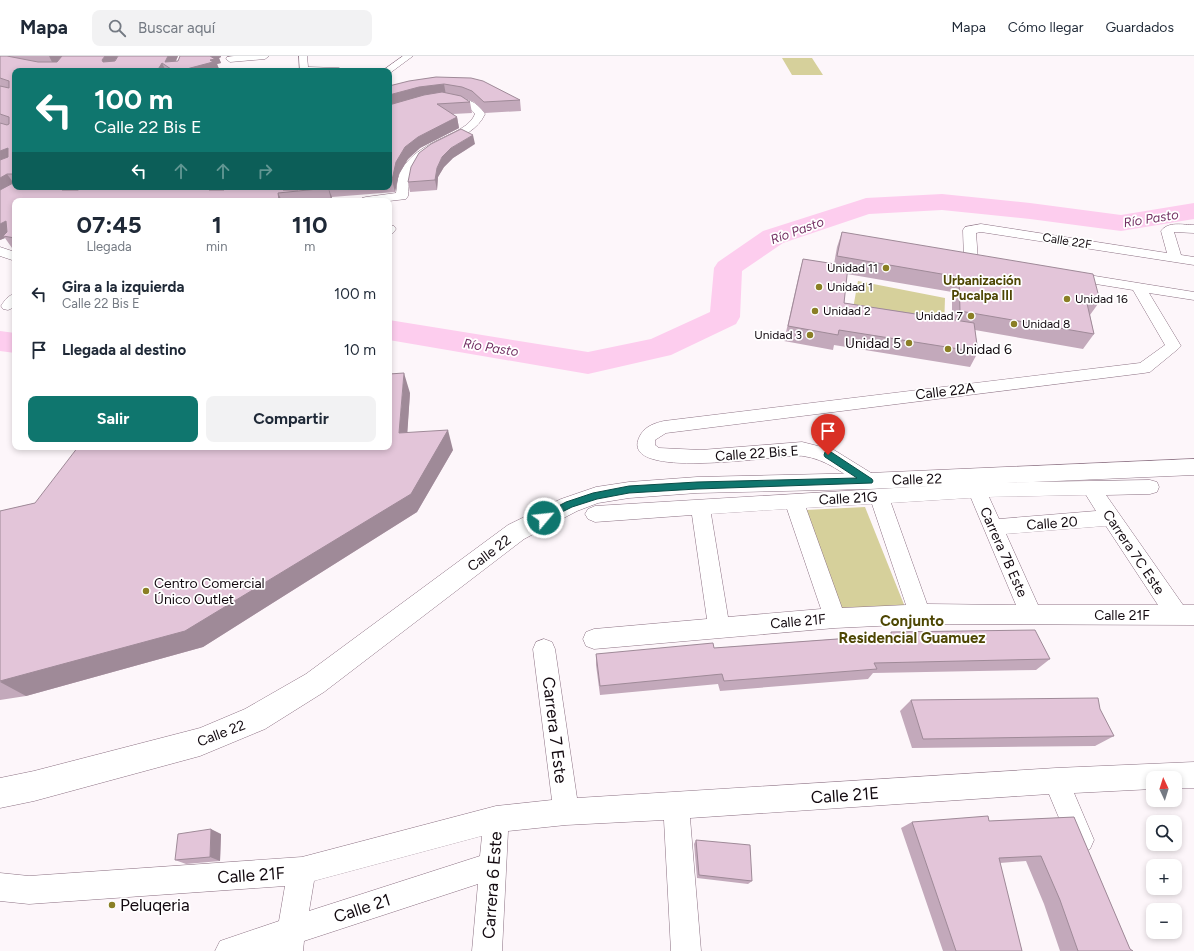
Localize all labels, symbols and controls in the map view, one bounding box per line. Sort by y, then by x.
search box [92,10,372,46]
text: Mapa [20,16,68,39]
icon: search [106,17,128,39]
text: Buscar aquí [138,19,215,37]
text: Mapa [951,19,986,36]
text: Cómo llegar [1008,19,1083,36]
text: Guardados [1105,19,1174,36]
text: 100 m [94,82,173,116]
icon: left [28,84,80,136]
text: Calle 22 Bis E [94,116,202,138]
icon: left [128,160,150,182]
icon: ahead [170,160,192,182]
icon: ahead [212,160,234,182]
icon: right [254,160,276,182]
water label: Río Pasto [1122,207,1180,230]
text: 07:45 [76,210,142,239]
text: 1 [212,210,222,239]
text: 110 [292,210,328,239]
water label: Río Pasto [768,214,826,247]
street label: Calle 22F [1041,230,1093,252]
text: Llegada [86,239,132,254]
text: min [206,239,227,254]
text: m [304,239,315,254]
place label: Unidad 11 [827,261,878,275]
marker: Unidad 11 [881,263,891,273]
district label: Urbanización Pucalpa III [943,273,1021,303]
text: Gira a la izquierda [62,278,184,296]
place label: Unidad 1 [827,280,873,294]
marker: Unidad 1 [814,282,824,292]
icon: left [28,283,50,305]
text: 100 m [334,285,376,303]
place label: Unidad 16 [1075,292,1128,306]
marker: Unidad 16 [1062,294,1072,304]
text: Calle 22 Bis E [62,296,140,311]
place label: Unidad 2 [823,304,871,318]
marker: Unidad 2 [810,306,820,316]
place label: Unidad 7 [915,309,964,323]
marker: Unidad 7 [966,311,976,321]
place label: Unidad 8 [1022,317,1070,331]
marker: Unidad 8 [1009,319,1019,329]
place label: Unidad 3 [754,328,802,342]
marker: Unidad 3 [805,330,815,340]
place label: Unidad 5 [845,335,901,352]
water label: Río Pasto [462,336,520,359]
marker: Unidad 5 [904,338,914,348]
icon: arrive [28,339,50,361]
text: Llegada al destino [62,341,186,359]
text: 10 m [344,341,376,359]
place label: Unidad 6 [956,341,1012,358]
marker: Unidad 6 [943,344,953,354]
street label: Calle 22A [914,379,976,404]
button: Salir [28,396,198,442]
button: Compartir [206,396,376,442]
pin [811,414,845,455]
icon: arrive [817,420,839,442]
street label: Calle 22 Bis E [715,442,799,465]
street label: Calle 22 [892,470,942,489]
street label: Calle 21G [818,488,878,509]
position arrow [523,497,565,539]
street label: Carrera 7B Este [976,504,1031,600]
street label: Carrera 7C Este [1099,507,1168,598]
street label: Calle 20 [1026,513,1078,534]
street label: Calle 22 [464,532,514,575]
place label: Centro Comercial Único Outlet [154,575,265,608]
marker: Centro Comercial Único Outlet [141,586,151,596]
street label: Calle 21F [1094,607,1150,624]
street label: Calle 21F [770,611,827,632]
district label: Conjunto Residencial Guamuez [839,612,985,647]
street label: Carrera 7 Este [539,676,571,784]
street label: Calle 22 [195,717,248,750]
north arrow [1146,771,1182,807]
map controls [1146,771,1182,939]
street label: Calle 21E [810,783,880,807]
button: search [1146,815,1182,851]
street label: Carrera 6 Este [478,831,506,939]
button: + [1146,859,1182,895]
street label: Calle 21F [217,863,285,887]
street label: Calle 21 [331,889,393,927]
place label: Peluqeria [120,895,190,915]
marker: Peluqeria [107,900,117,910]
button: − [1146,903,1182,939]

